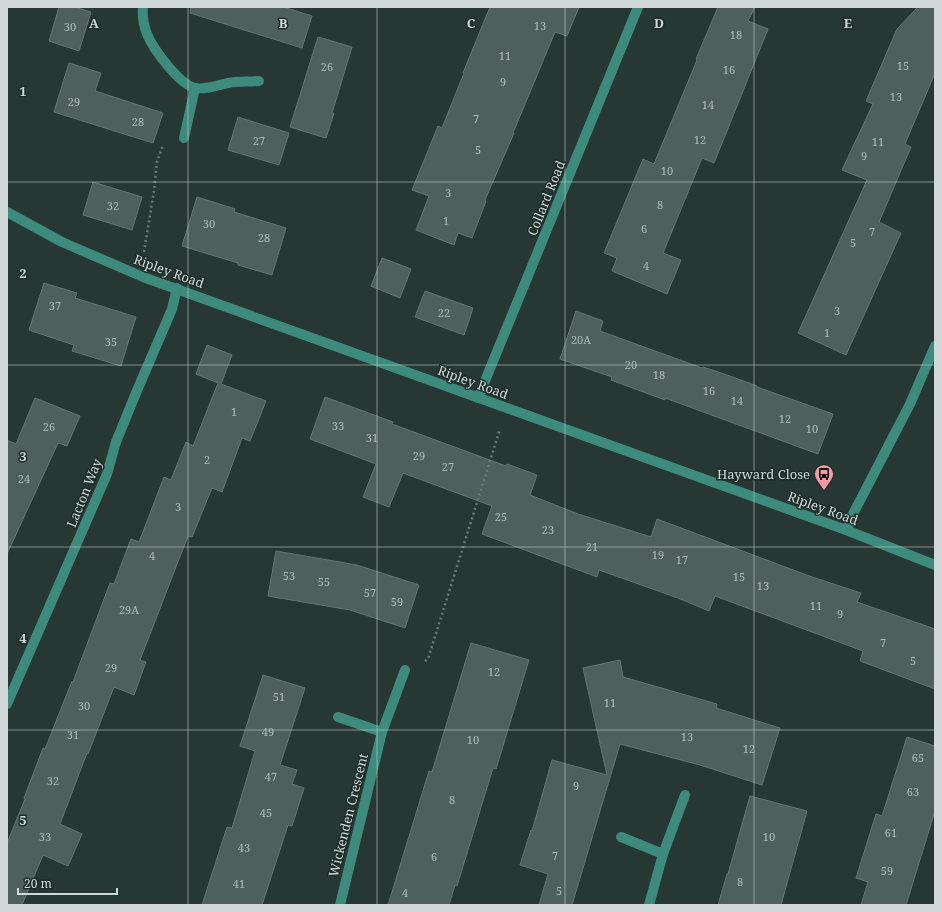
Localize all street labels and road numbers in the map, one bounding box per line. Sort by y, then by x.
street label: Collard Road [523,158,569,238]
street label: Ripley Road [131,250,207,292]
street label: Ripley Road [435,361,511,403]
street label: Lacton Way [62,455,106,530]
street label: Ripley Road [785,487,861,529]
street label: Wickenden Crescent [324,751,372,879]

